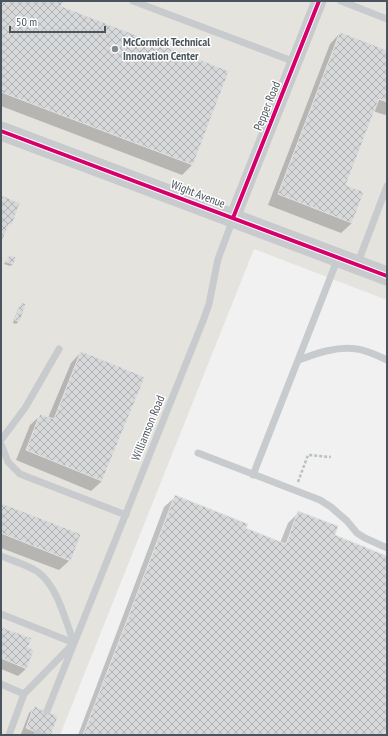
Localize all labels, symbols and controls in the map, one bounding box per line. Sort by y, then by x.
scale bar [10,8,105,34]
text: 50 m [16,14,37,29]
place label: McCormick Technical Innovation Center [123,34,210,63]
marker: McCormick Technical Innovation Center [110,44,120,54]
street label: Pepper Road [250,79,283,133]
street label: Wight Avenue [169,176,228,211]
street label: Williamson Road [128,393,167,463]

